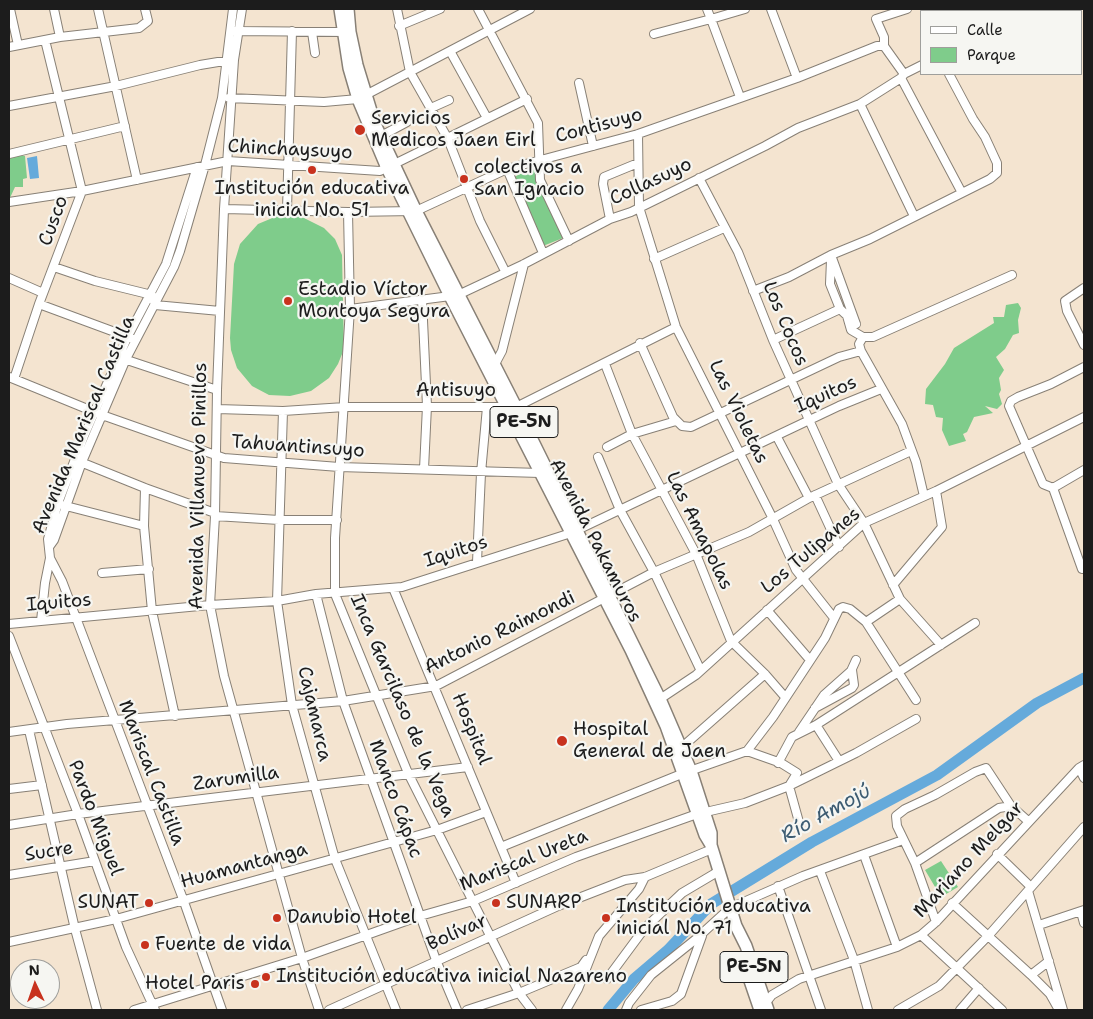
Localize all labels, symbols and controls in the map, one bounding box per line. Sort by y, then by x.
legend [920,10,1083,75]
text: Calle [967,20,1003,40]
text: Parque [967,45,1016,65]
street label: Contisuyo [553,103,645,149]
place label: Servicios Medicos Jaen Eirl [371,108,536,152]
marker: Servicios Medicos Jaen Eirl [353,123,367,137]
street label: Chinchaysuyo [227,135,353,165]
street label: Collasuyo [606,153,696,211]
place label: colectivos a San Ignacio [474,157,584,201]
marker: Institución educativa inicial No. 51 [306,164,318,176]
marker: colectivos a San Ignacio [458,173,470,185]
place label: Institución educativa inicial No. 51 [215,178,409,222]
street label: Cusco [34,193,74,249]
street label: Los Cocos [757,278,813,370]
place label: Estadio Víctor Montoya Segura [298,279,450,323]
marker: Estadio Víctor Montoya Segura [282,295,294,307]
street label: Avenida Mariscal Castilla [28,312,140,538]
street label: Las Violetas [703,356,773,468]
street label: Avenida Villanuevo Pinillos [185,362,213,610]
street label: Iquitos [792,371,860,419]
street label: Antisuyo [416,380,496,402]
road number: PE-5N [490,407,558,438]
street label: Tahuantinsuyo [231,431,365,463]
street label: Avenida Pakamuros [544,455,646,627]
street label: Las Amapolas [661,468,737,594]
street label: Los Tulipanes [757,503,865,599]
street label: Iquitos [421,531,491,573]
street label: Antonio Raimondi [421,587,579,679]
street label: Iquitos [25,589,93,617]
street label: Inca Garcilaso de la Vega [345,591,459,821]
street label: Cajamarca [292,664,336,764]
street label: Hospital [446,690,496,768]
street label: Mariscal Castilla [113,697,189,849]
place label: Hospital General de Jaen [573,719,726,763]
marker: Hospital General de Jaen [555,734,569,748]
street label: Manco Cápac [363,737,427,861]
street label: Pardo Miguel [63,757,127,879]
street label: Zarumilla [192,762,280,796]
water label: Río Amojú [777,780,875,848]
street label: Mariano Melgar [909,797,1029,923]
street label: Mariscal Ureta [457,825,591,897]
street label: Sucre [23,837,75,867]
street label: Huamantanga [178,838,310,894]
place label: SUNAT [78,892,139,914]
place label: SUNARP [506,892,582,914]
place label: Institución educativa inicial No. 71 [616,896,811,940]
marker: SUNAT [143,897,155,909]
marker: SUNARP [490,897,502,909]
place label: Danubio Hotel [287,907,417,929]
street label: Bolívar [423,910,491,956]
marker: Danubio Hotel [271,912,283,924]
marker: Institución educativa inicial No. 71 [600,912,612,924]
place label: Fuente de vida [155,934,291,956]
marker: Fuente de vida [139,939,151,951]
road number: PE-5N [720,952,788,982]
north arrow [10,959,60,1009]
text: N [28,961,40,979]
place label: Institución educativa inicial Nazareno [276,966,627,988]
marker: Institución educativa inicial Nazareno [260,971,272,983]
place label: Hotel Paris [145,973,245,995]
marker: Hotel Paris [249,978,261,990]

